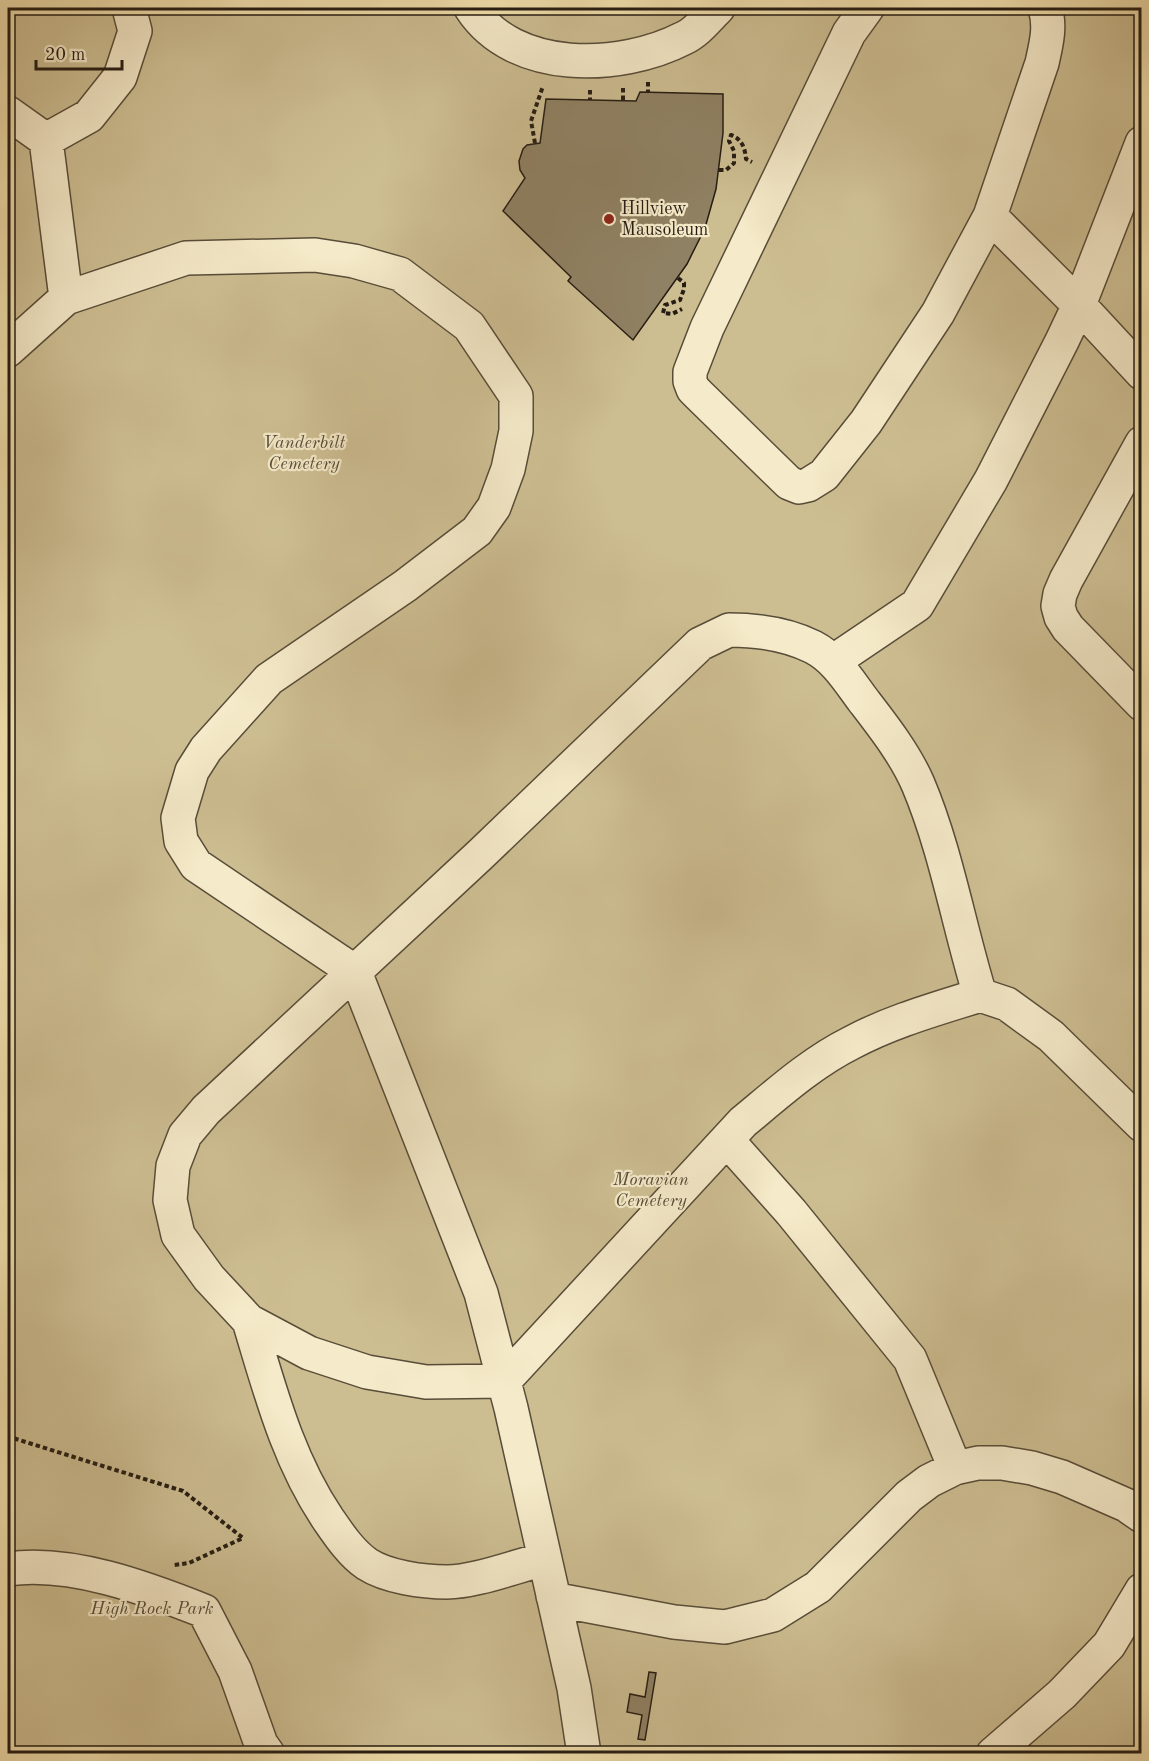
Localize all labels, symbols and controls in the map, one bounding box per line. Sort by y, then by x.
scale bar [36,33,122,71]
text: 20 m [45,46,85,64]
place label: Hillview Mausoleum [621,200,708,239]
marker: Hillview Mausoleum [602,212,616,226]
park label: Vanderbilt Cemetery [263,434,345,473]
park label: Moravian Cemetery [612,1171,689,1210]
park label: High Rock Park [89,1600,214,1618]

